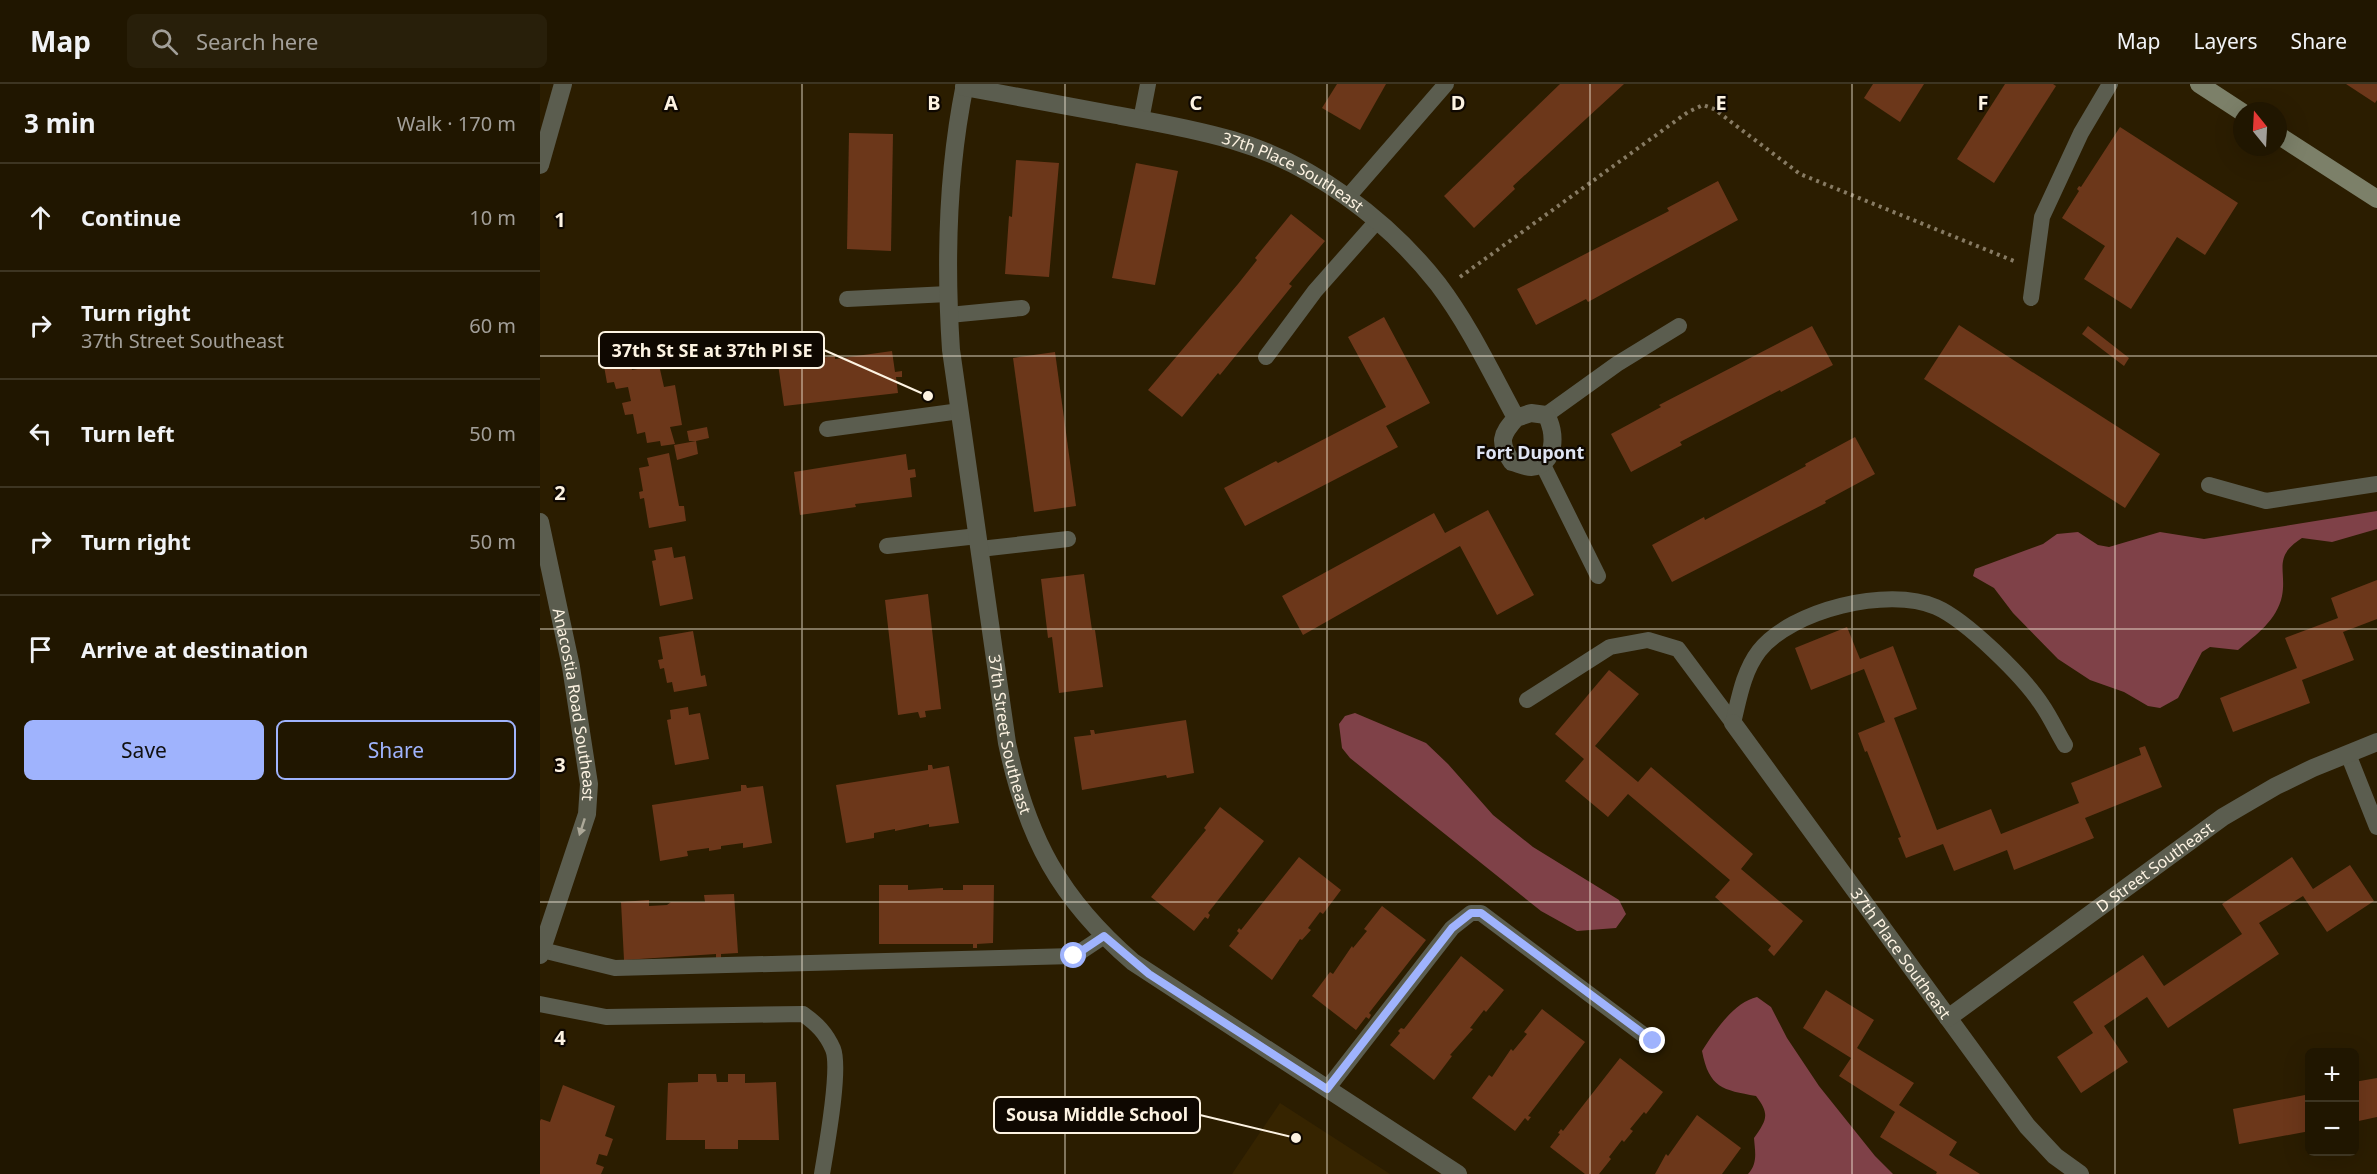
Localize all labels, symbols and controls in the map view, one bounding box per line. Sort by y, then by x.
search box [127,14,547,68]
text: Map [30,22,91,60]
icon: search [148,25,181,58]
text: Search here [196,26,318,56]
text: Map [2117,27,2161,55]
text: Layers [2194,27,2258,55]
text: Share [2291,27,2347,55]
text: A [664,89,678,116]
text: B [927,89,941,116]
text: C [1190,89,1203,116]
text: D [1451,89,1465,116]
text: E [1715,89,1727,116]
text: F [1978,89,1988,116]
north arrow [2233,102,2287,156]
text: 3 min [24,105,96,141]
text: Walk · 170 m [397,110,516,137]
street label: 37th Place Southeast [1219,127,1369,217]
icon: ahead [24,201,57,234]
text: Continue [81,202,181,232]
text: 10 m [469,204,516,231]
text: 1 [554,206,566,233]
text: Turn right [81,297,191,327]
icon: right [24,309,57,342]
text: 60 m [469,312,516,339]
text: 37th Street Southeast [81,327,284,354]
callout: 37th St SE at 37th Pl SE [599,332,824,368]
text: 37th St SE at 37th Pl SE [611,338,813,362]
icon: left [24,417,57,450]
text: Turn left [81,418,175,448]
text: 50 m [469,420,516,447]
district label: Fort Dupont [1476,440,1585,464]
text: 2 [554,479,566,506]
icon: right [24,525,57,558]
text: Turn right [81,526,191,556]
text: 50 m [469,528,516,555]
street label: Anacostia Road Southeast [548,606,600,802]
icon: arrive [24,633,57,666]
text: Arrive at destination [81,634,308,664]
street label: 37th Street Southeast [983,653,1037,817]
button: Save [24,720,264,780]
button: Share [276,720,516,780]
text: 3 [554,751,566,778]
street label: D Street Southeast [2092,817,2218,917]
one-way arrow [577,818,587,836]
street label: 37th Place Southeast [1846,883,1956,1023]
route start [1060,942,1086,968]
text: 4 [554,1024,566,1051]
route end [1639,1027,1665,1053]
map controls [2305,1048,2359,1156]
button: + [2305,1048,2359,1102]
callout: Sousa Middle School [994,1097,1200,1133]
text: Sousa Middle School [1006,1102,1188,1126]
button: − [2305,1102,2359,1156]

